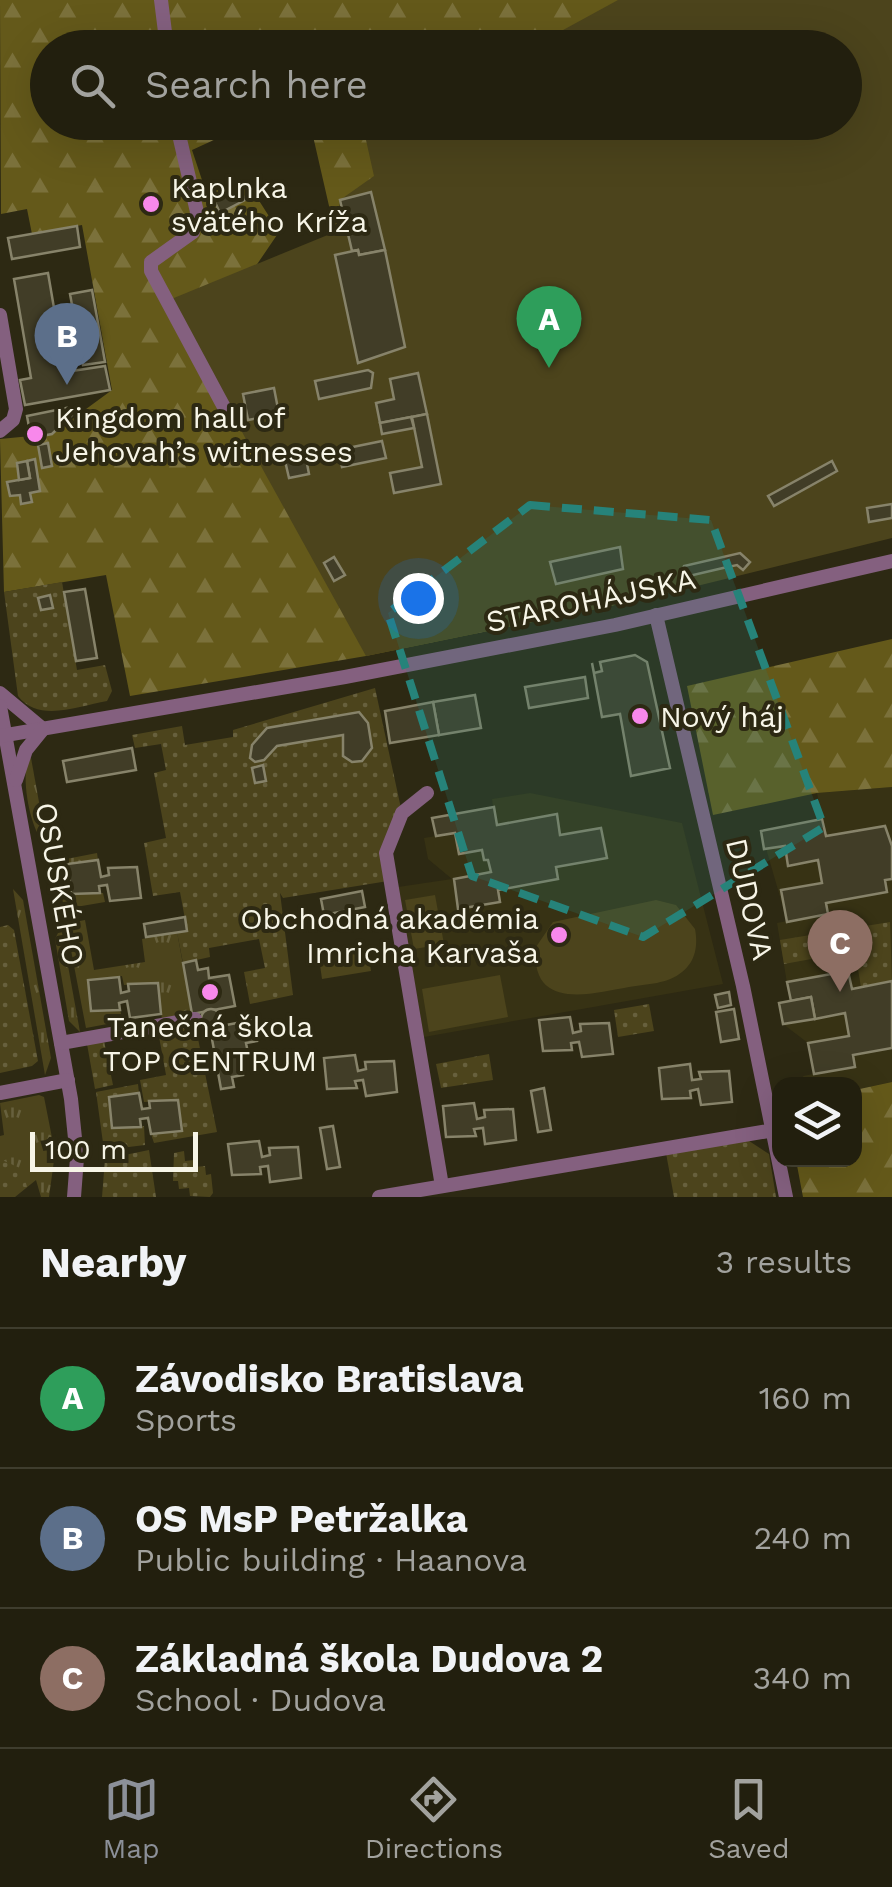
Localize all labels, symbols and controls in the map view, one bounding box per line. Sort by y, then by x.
search box [30,30,862,140]
icon: search [65,58,120,113]
text: Search here [145,63,368,107]
place label: Kaplnka svätého Kríža [171,170,368,239]
marker: Kaplnka svätého Kríža [140,193,162,215]
pin: A [516,286,582,368]
pin: B [34,302,100,385]
place label: Kingdom hall of Jehovah’s witnesses [55,400,353,469]
marker: Kingdom hall of Jehovah’s witnesses [24,423,46,445]
street label: STAROHÁJSKA [483,561,699,639]
your location [393,573,444,624]
place label: Nový háj [660,699,784,734]
marker: Nový háj [629,705,651,727]
street label: OSUSKÉHO [28,800,92,968]
street label: DUDOVA [719,835,781,963]
place label: Obchodná akadémia Imricha Karvaša [240,901,539,970]
pin: C [808,910,872,992]
marker: Obchodná akadémia Imricha Karvaša [548,924,570,946]
marker: Tanečná škola TOP CENTRUM [199,981,221,1003]
place label: Tanečná škola TOP CENTRUM [103,1009,317,1078]
map controls [772,1077,862,1167]
button: layers [772,1077,862,1167]
scale bar [30,1127,198,1172]
text: 100 m [45,1133,127,1166]
text: Nearby [40,1238,187,1287]
text: 3 results [715,1243,852,1281]
text: Závodisko Bratislava [135,1357,523,1401]
text: A [62,1379,83,1417]
text: 160 m [759,1379,852,1417]
text: Sports [135,1401,237,1439]
text: OS MsP Petržalka [135,1497,468,1541]
text: B [62,1519,83,1557]
text: 240 m [753,1519,852,1557]
text: Public building · Haanova [135,1541,527,1579]
text: Základná škola Dudova 2 [135,1637,603,1681]
text: C [62,1659,83,1697]
text: 340 m [752,1659,852,1697]
text: School · Dudova [135,1681,386,1719]
tab: Map [103,1772,160,1865]
tab: Directions [365,1772,503,1865]
tab: Saved [708,1772,789,1865]

